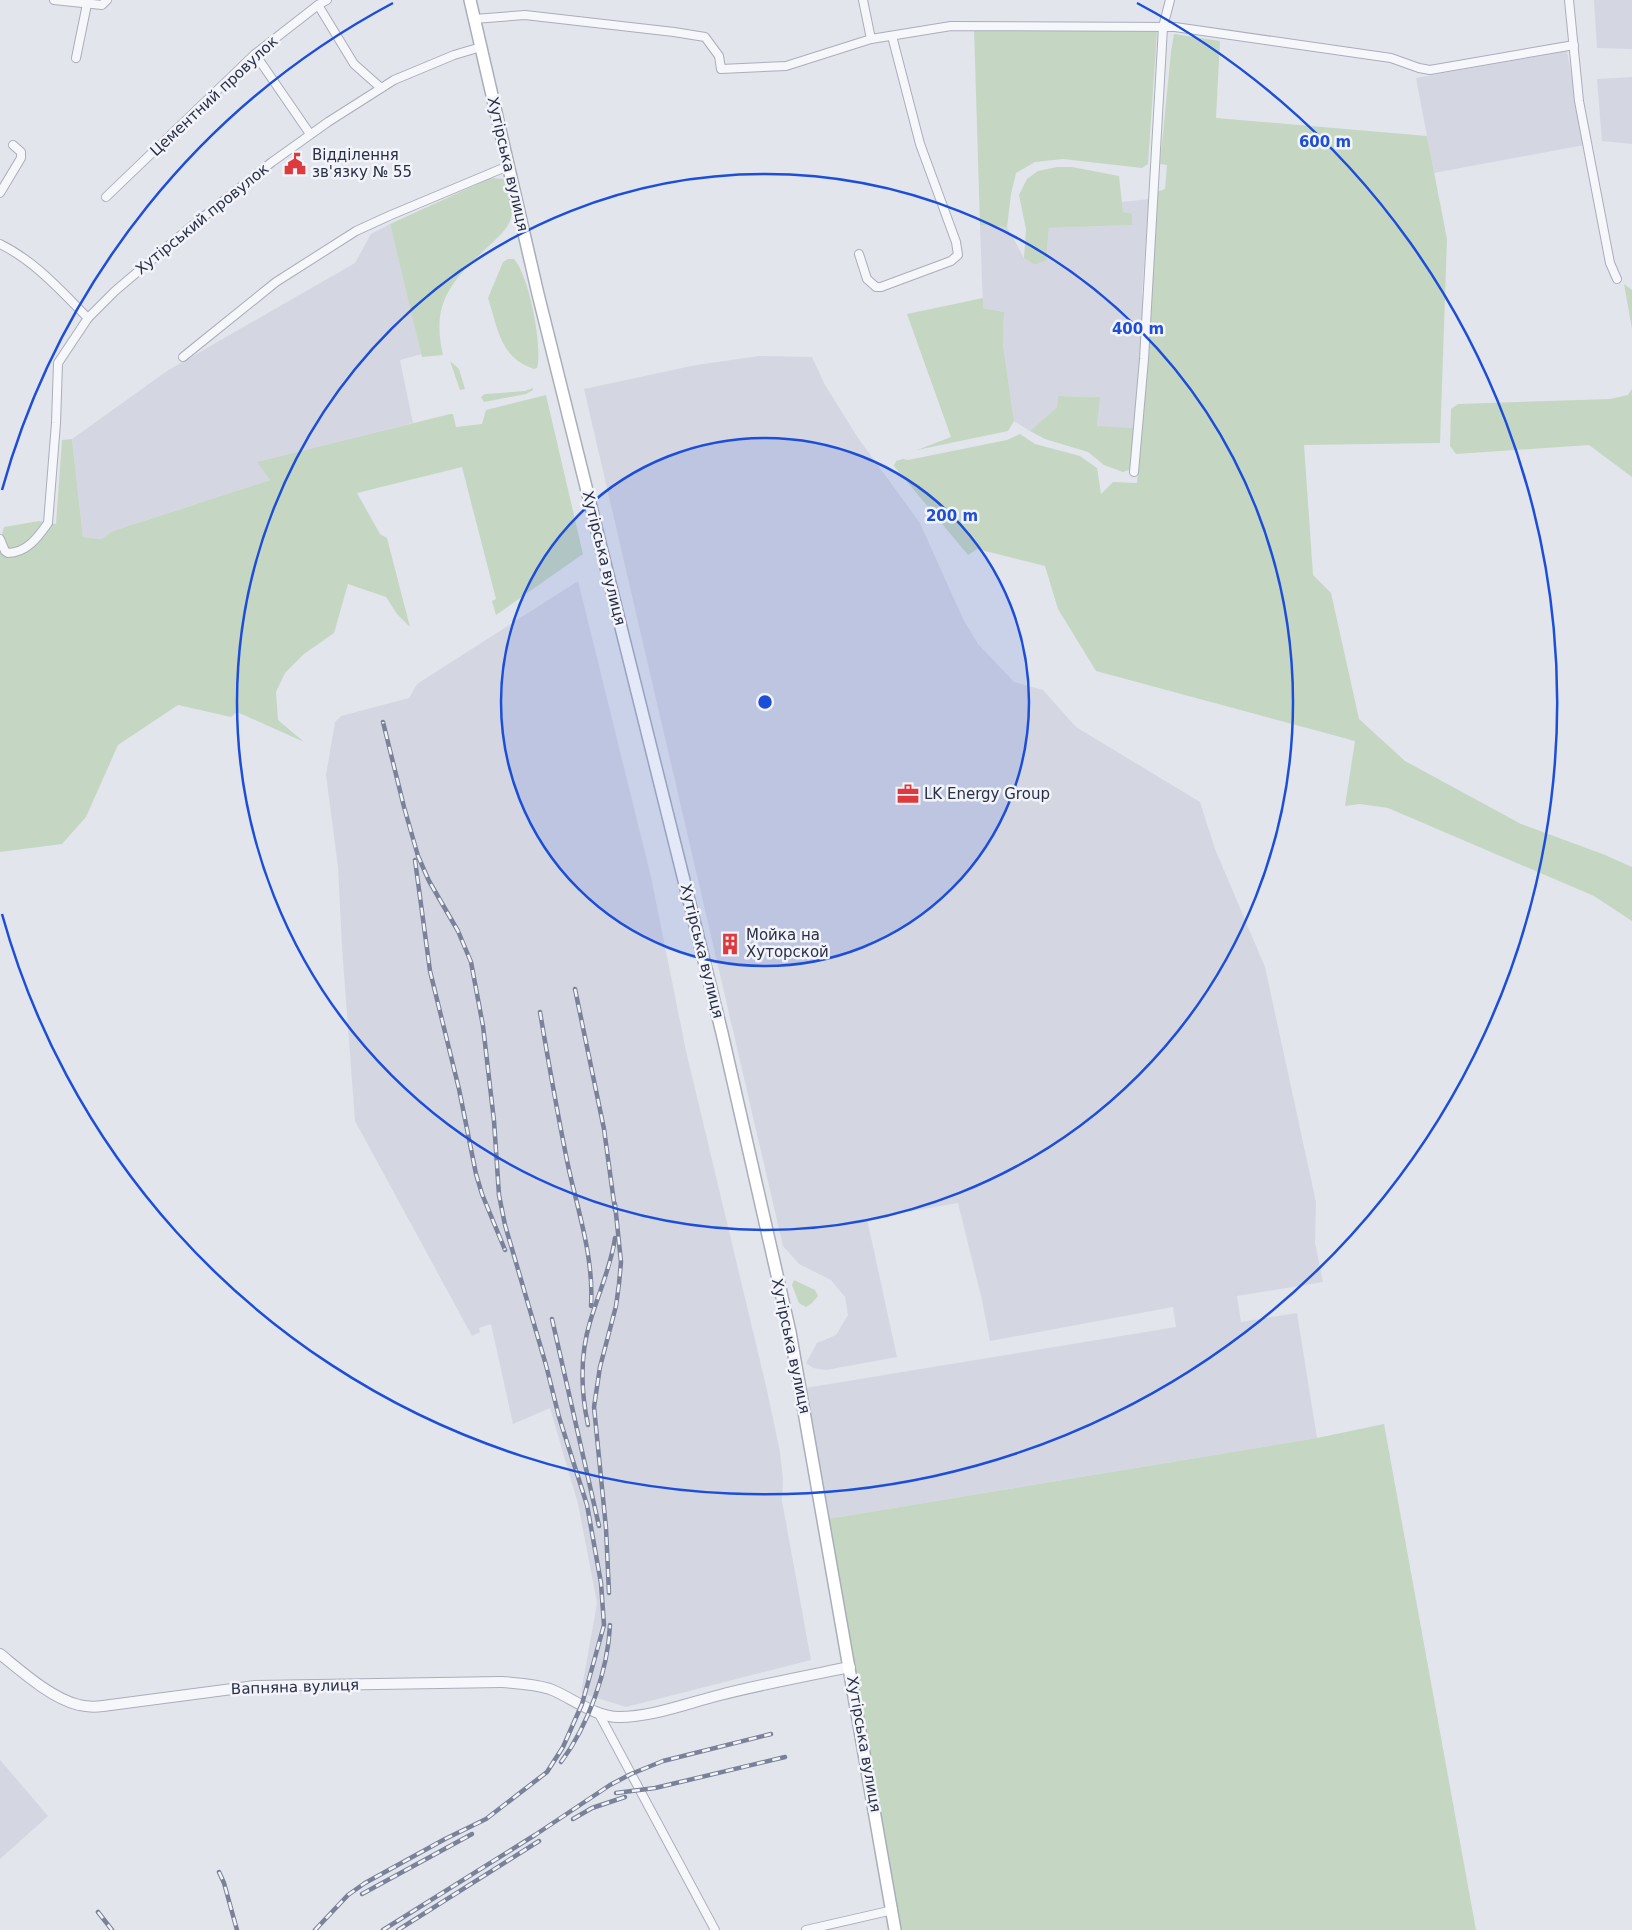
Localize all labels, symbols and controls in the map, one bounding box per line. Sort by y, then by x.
street label: Цементний провулок [146,32,282,160]
street label: Хутірська вулиця [484,95,532,233]
text: 600 m [1299,133,1351,151]
place label: Відділення зв'язку № 55 [312,146,412,181]
public building icon: Відділення зв'язку № 55 [282,151,308,177]
street label: Хутірський провулок [132,160,272,278]
text: 400 m [1112,320,1164,338]
street label: Хутірська вулиця [579,489,629,627]
text: 200 m [926,507,978,525]
centre of rings [756,693,774,711]
office icon: LK Energy Group [895,781,921,807]
place label: LK Energy Group [924,785,1050,803]
street label: Хутірська вулиця [677,882,727,1020]
place label: Мойка на Хуторской [746,926,829,961]
building icon: Мойка на Хуторской [717,931,743,957]
street label: Хутірська вулиця [768,1277,814,1415]
street label: Хутірська вулиця [843,1674,885,1814]
street label: Вапняна вулиця [231,1676,359,1698]

